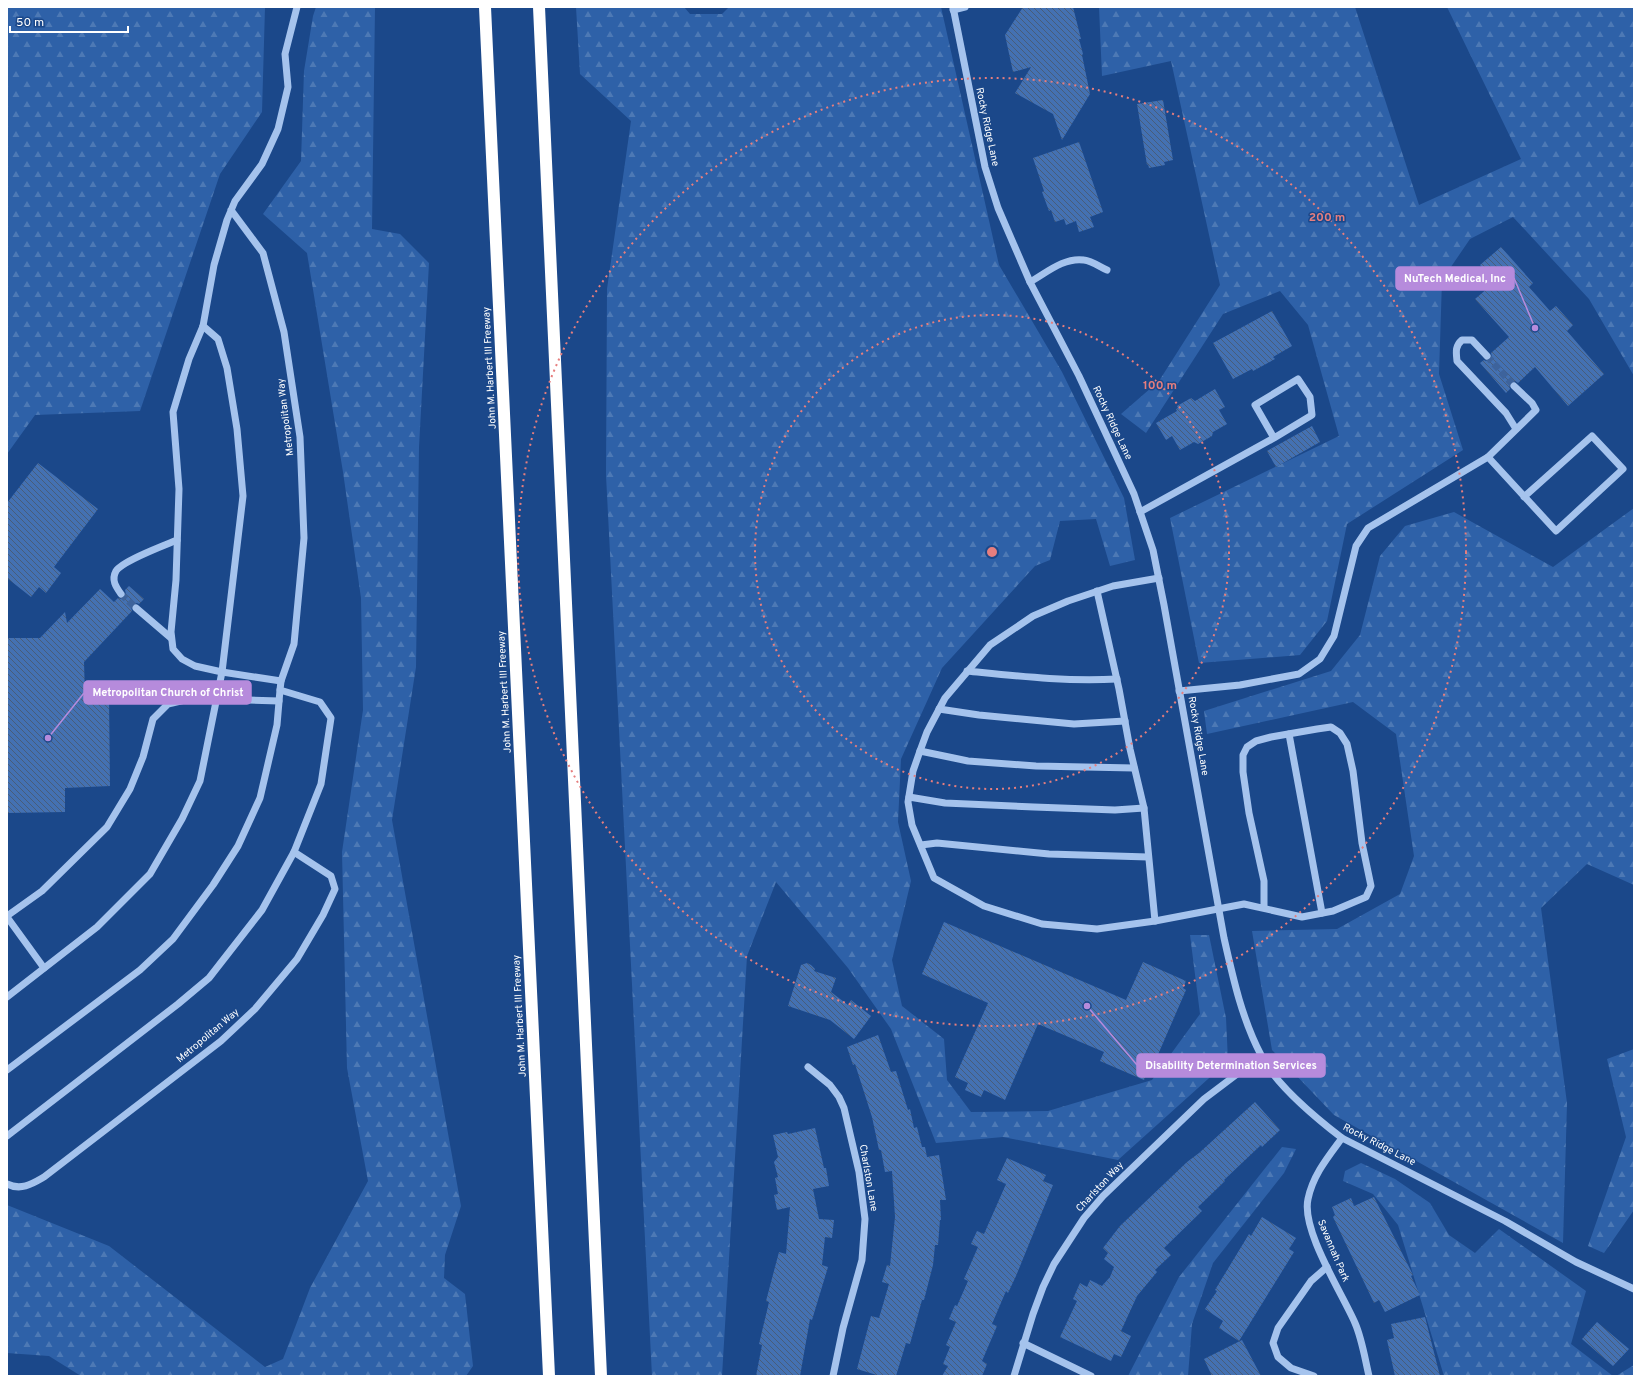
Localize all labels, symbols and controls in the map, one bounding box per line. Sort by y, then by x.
scale bar [10,8,128,34]
text: 50 m [16,15,44,31]
street label: Rocky Ridge Lane [972,86,1002,168]
text: 200 m [1309,210,1345,226]
callout: NuTech Medical, Inc [1396,267,1514,290]
text: NuTech Medical, Inc [1404,272,1506,286]
street label: John M. Harbert III Freeway [480,307,500,429]
street label: Metropolitan Way [275,378,297,456]
text: 100 m [1143,378,1177,394]
street label: Rocky Ridge Lane [1089,384,1135,462]
centre of rings [985,545,999,559]
street label: John M. Harbert III Freeway [495,631,515,753]
callout: Metropolitan Church of Christ [84,681,251,704]
text: Metropolitan Church of Christ [92,686,244,700]
street label: Rocky Ridge Lane [1185,695,1211,777]
street label: John M. Harbert III Freeway [510,955,530,1077]
street label: Metropolitan Way [174,1006,242,1066]
callout: Disability Determination Services [1137,1054,1325,1077]
text: Disability Determination Services [1145,1059,1317,1073]
street label: Rocky Ridge Lane [1340,1121,1418,1169]
street label: Charlston Lane [856,1143,880,1213]
street label: Charlston Way [1073,1159,1127,1215]
street label: Savannah Park [1314,1218,1352,1284]

